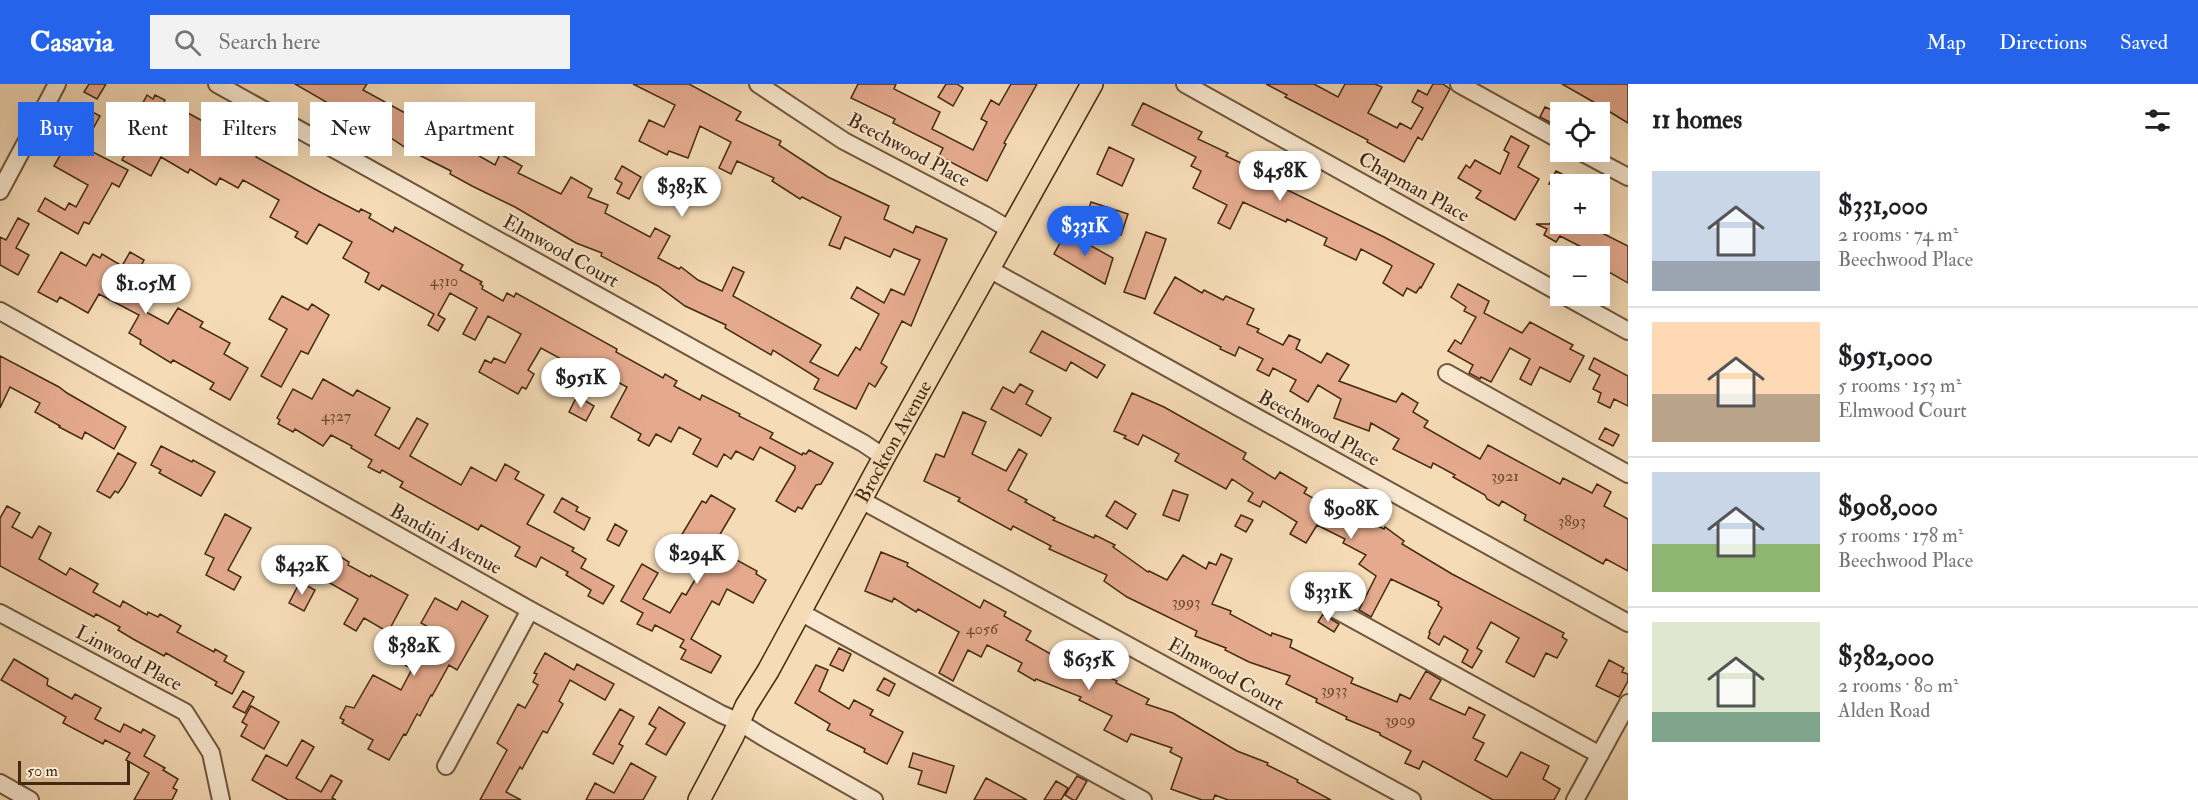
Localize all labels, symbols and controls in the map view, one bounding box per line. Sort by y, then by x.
search box [150,15,570,69]
text: Casavia [30,25,114,60]
icon: search [171,26,204,59]
text: Search here [219,28,320,56]
text: Map [1926,29,1966,56]
text: Directions [1999,29,2087,56]
text: Saved [2120,29,2168,56]
chip: Buy [18,102,94,156]
chip: Rent [106,102,189,156]
chip: Filters [201,102,298,156]
chip: New [310,102,392,156]
chip: Apartment [404,102,535,156]
map controls [1550,102,1610,306]
button: locate [1550,102,1610,162]
text: 11 homes [1652,104,1742,136]
icon: filters [2141,104,2174,137]
street label: Beechwood Place [843,107,975,193]
street label: Chapman Place [1354,146,1474,229]
pin: $458K [1238,151,1322,202]
text: $458K [1253,158,1307,183]
pin: $383K [640,167,724,218]
text: $383K [657,174,707,199]
button: + [1550,174,1610,234]
text: $331,000 [1838,190,1928,222]
icon: home [1700,195,1772,267]
pin: $331K [1043,206,1127,257]
street label: Elmwood Court [499,209,624,293]
text: $331K [1061,213,1109,238]
text: 2 rooms · 74 m² [1838,222,1959,247]
button: − [1550,246,1610,306]
text: Beechwood Place [1838,247,1973,272]
pin: $1.05M [97,264,195,315]
text: $1.05M [116,271,176,296]
house number: 4310 [430,271,458,291]
text: $951,000 [1838,341,1933,373]
icon: home [1700,346,1772,418]
pin: $951K [539,358,623,409]
text: $951K [555,365,607,390]
text: 5 rooms · 153 m² [1838,373,1961,398]
street label: Brockton Avenue [849,376,937,507]
street label: Beechwood Place [1254,384,1384,472]
text: Elmwood Court [1838,398,1967,423]
house number: 4327 [321,406,352,426]
house number: 3921 [1491,466,1519,486]
pin: $908K [1309,489,1393,540]
text: $908,000 [1838,491,1938,523]
text: $908K [1323,496,1379,521]
icon: home [1700,496,1772,568]
street label: Bandini Avenue [385,498,507,580]
house number: 3893 [1558,511,1586,531]
text: 5 rooms · 178 m² [1838,523,1963,548]
pin: $294K [655,534,739,585]
text: $294K [669,541,725,566]
pin: $432K [260,545,344,596]
text: Beechwood Place [1838,548,1973,573]
text: $432K [275,552,329,577]
pin: $331K [1286,572,1370,623]
text: $331K [1304,579,1352,604]
house number: 3993 [1172,592,1200,612]
house number: 4056 [966,619,999,639]
street label: Linwood Place [72,620,186,696]
pin: $382K [372,626,456,677]
street label: Elmwood Court [1164,632,1289,716]
text: $382K [388,633,440,658]
pin: $635K [1047,640,1131,691]
text: $382,000 [1838,641,1934,673]
icon: home [1700,646,1772,718]
text: $635K [1063,647,1115,672]
text: 2 rooms · 80 m² [1838,673,1959,698]
house number: 3933 [1321,680,1347,700]
text: Alden Road [1838,698,1930,723]
house number: 3909 [1385,710,1415,730]
scale bar [18,758,130,786]
text: 50 m [27,761,58,781]

